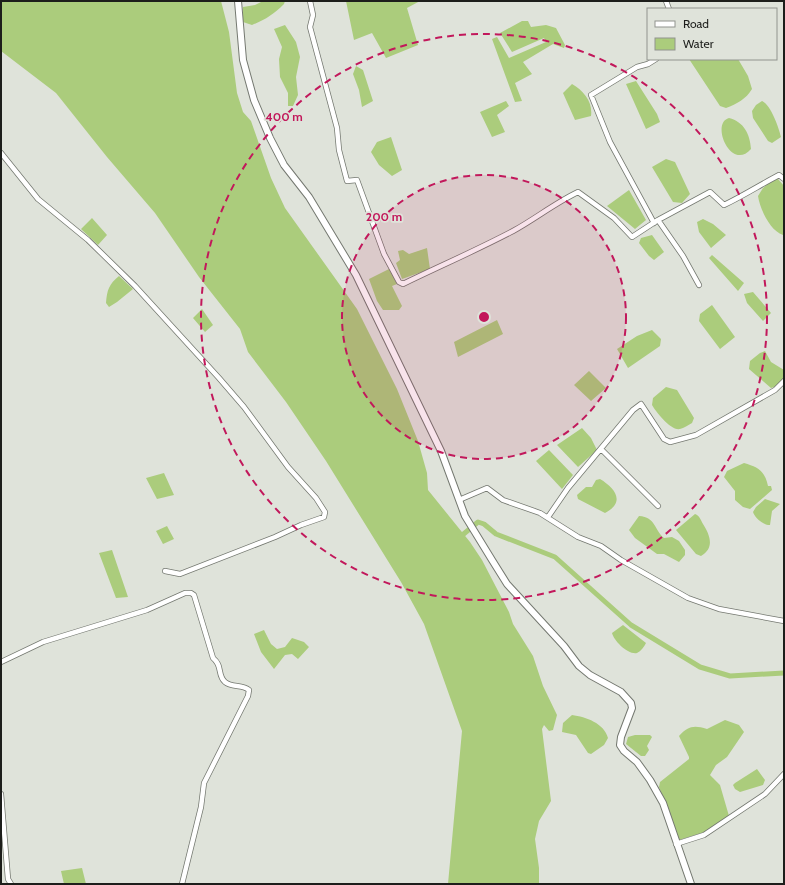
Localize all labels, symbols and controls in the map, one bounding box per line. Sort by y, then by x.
legend [647,8,777,60]
text: Road [683,16,709,31]
text: Water [683,36,714,51]
text: 400 m [265,109,303,124]
text: 200 m [366,209,402,224]
centre of rings [477,310,491,324]

